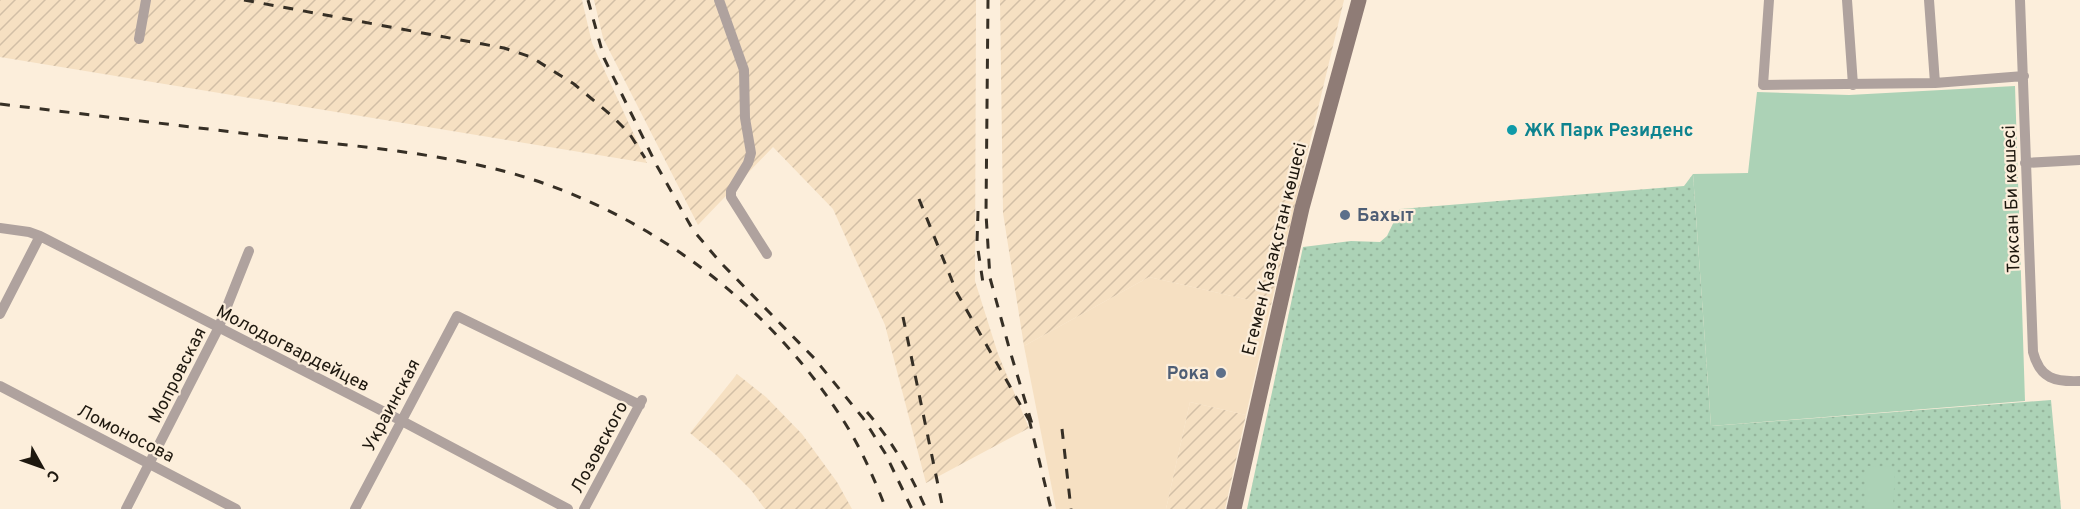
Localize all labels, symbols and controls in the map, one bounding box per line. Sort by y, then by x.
place label: ЖК Парк Резиденс [1524,120,1694,143]
marker: ЖК Парк Резиденс [1505,123,1519,137]
street label: Токсан Би көшесі [1998,125,2027,273]
street label: Егемен Қазақстан көшесі [1238,140,1313,358]
place label: Бахыт [1357,205,1414,228]
marker: Бахыт [1338,208,1352,222]
street label: Молодогвардейцев [212,301,373,398]
street label: Мопровская [144,324,212,428]
street label: Украинская [358,355,426,456]
place label: Рока [1167,363,1209,386]
marker: Рока [1214,366,1228,380]
street label: Лозовского [566,398,634,498]
street label: Ломоносова [73,400,178,469]
north arrow [12,437,72,497]
text: С [41,465,63,486]

